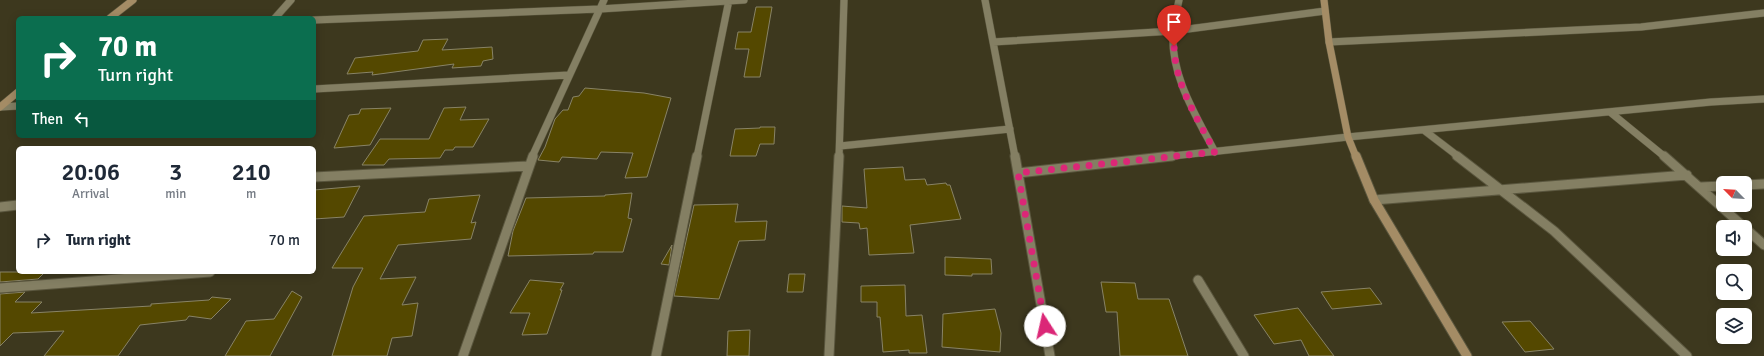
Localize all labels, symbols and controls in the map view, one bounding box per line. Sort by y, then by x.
pin [1157,5,1191,46]
icon: arrive [1163,11,1185,33]
text: 70 m [98,30,157,64]
icon: right [32,32,84,84]
text: Turn right [98,64,173,86]
icon: left [71,108,93,130]
text: Then [32,110,63,128]
text: 20:06 [61,157,120,187]
text: 3 [169,157,182,187]
text: 210 [232,157,271,187]
north arrow [1716,176,1752,212]
map controls [1716,176,1752,344]
text: Arrival [72,186,109,202]
text: min [165,186,186,202]
text: m [246,186,256,202]
button: sound [1716,220,1752,256]
icon: right [32,229,54,251]
text: Turn right [66,231,131,249]
text: 70 m [269,231,300,249]
button: search [1716,264,1752,300]
position arrow [1024,305,1066,347]
button: layers [1716,308,1752,344]

